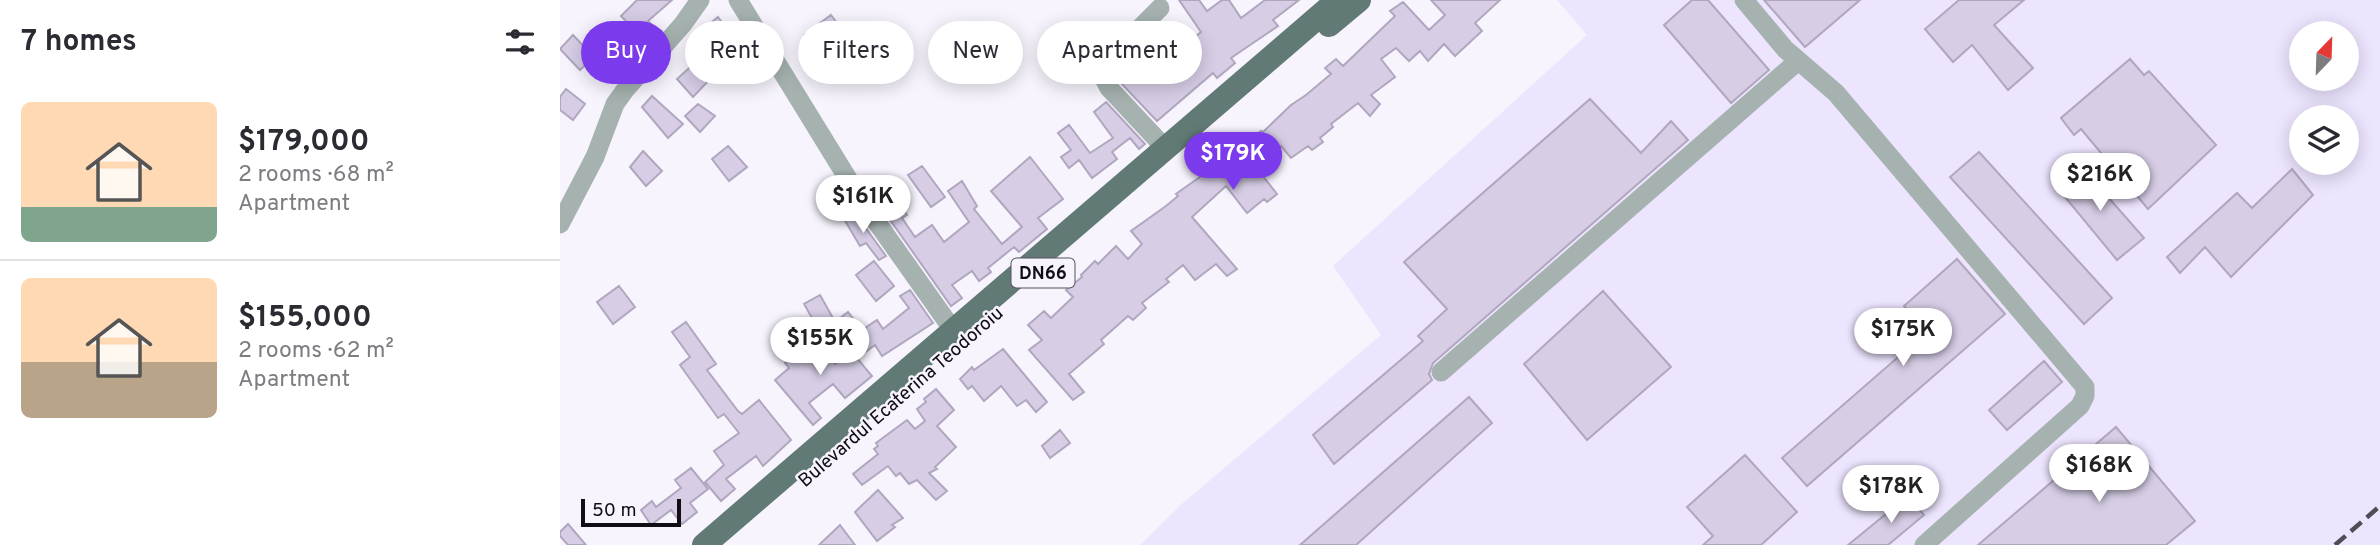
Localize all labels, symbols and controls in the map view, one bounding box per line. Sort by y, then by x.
chip: Buy [581,21,671,84]
chip: Rent [685,21,784,84]
chip: Filters [798,21,914,84]
chip: New [928,21,1023,84]
chip: Apartment [1037,21,1202,84]
north arrow [2289,21,2359,91]
map controls [2289,21,2359,175]
icon: filters [501,23,539,61]
text: 7 homes [21,24,137,61]
button: layers [2289,105,2359,175]
text: $179,000 [238,124,369,161]
icon: home [77,130,161,214]
pin: $179K [1184,132,1282,192]
text: $179K [1200,140,1266,169]
pin: $216K [2051,154,2149,213]
text: 2 rooms · 68 m² [238,161,394,190]
text: $216K [2066,161,2134,190]
pin: $161K [814,176,912,235]
text: $161K [832,183,894,212]
text: Apartment [238,190,350,219]
road number: DN66 [1012,258,1074,288]
text: $155,000 [238,300,372,337]
street label: Bulevardul Ecaterina Teodoroiu [794,302,1009,493]
icon: home [77,306,161,390]
pin: $175K [1854,308,1952,368]
text: $175K [1870,316,1936,345]
pin: $155K [771,318,869,377]
text: $155K [786,325,854,354]
text: 2 rooms · 62 m² [238,337,394,366]
text: Apartment [238,366,350,395]
pin: $168K [2050,444,2148,504]
text: $168K [2065,452,2133,481]
pin: $178K [1842,466,1940,525]
text: $178K [1858,473,1924,502]
scale bar [581,496,681,528]
text: 50 m [592,499,637,523]

